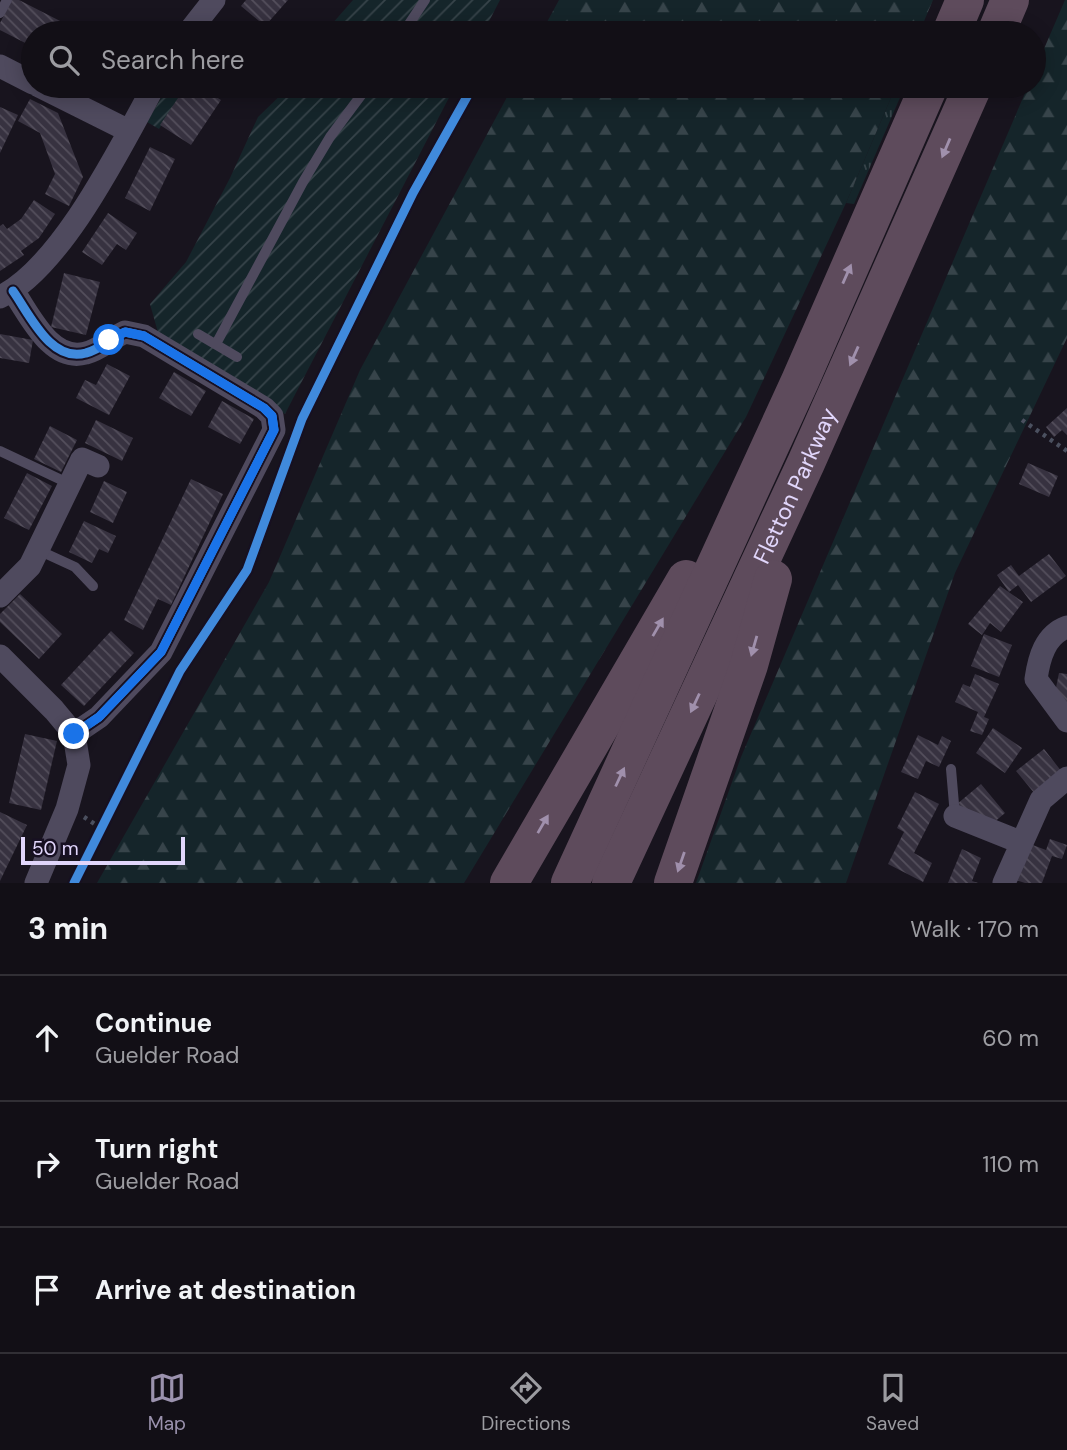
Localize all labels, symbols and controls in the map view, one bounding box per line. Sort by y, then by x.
search box [21,21,1046,98]
icon: search [45,41,83,79]
text: Search here [101,43,244,77]
one-way arrow [940,138,951,159]
one-way arrow [842,263,853,284]
route start [93,324,124,355]
one-way arrow [848,346,860,366]
street label: Fletton Parkway [746,403,844,568]
one-way arrow [652,618,664,637]
one-way arrow [748,636,759,658]
one-way arrow [689,693,701,713]
route end [58,718,89,749]
one-way arrow [614,767,626,787]
one-way arrow [537,814,549,834]
scale bar [21,834,186,866]
text: 50 m [32,836,79,861]
one-way arrow [675,851,686,872]
text: 3 min [28,909,108,948]
text: Walk · 170 m [910,914,1039,944]
text: Continue [95,1006,212,1040]
icon: ahead [28,1019,66,1057]
text: 60 m [982,1023,1039,1053]
text: Guelder Road [95,1040,239,1070]
text: Turn right [95,1132,219,1166]
icon: right [28,1145,66,1183]
text: 110 m [982,1149,1039,1179]
text: Guelder Road [95,1166,239,1196]
icon: arrive [28,1271,66,1309]
text: Arrive at destination [95,1273,356,1307]
tab: Map [148,1369,186,1436]
tab: Directions [481,1369,571,1436]
tab: Saved [866,1369,919,1436]

